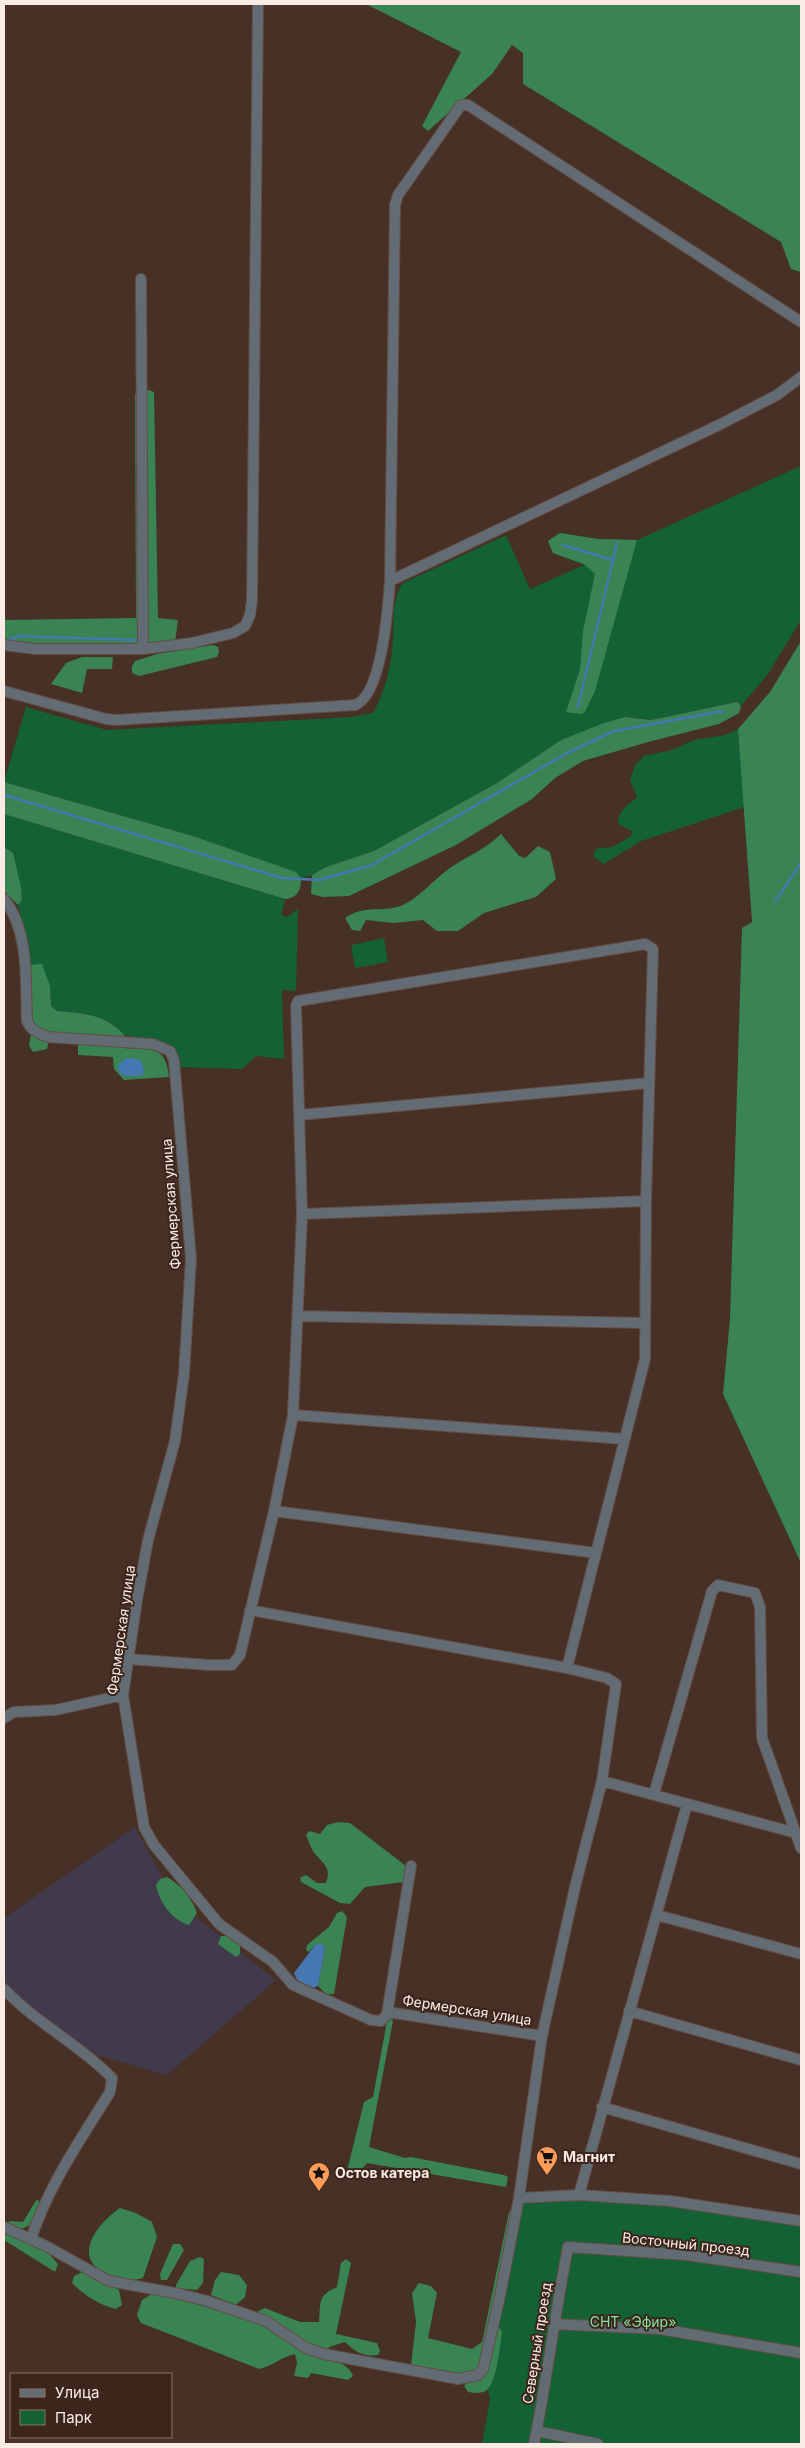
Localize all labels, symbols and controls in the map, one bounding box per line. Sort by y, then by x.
street label: Фермерская улица [157,1138,184,1270]
street label: Фермерская улица [103,1564,138,1696]
street label: Фермерская улица [401,1991,533,2028]
supermarket icon: Магнит [535,2145,559,2176]
place label: Магнит [563,2148,615,2165]
place icon: Остов катера [307,2161,331,2192]
place label: Остов катера [335,2164,429,2181]
street label: Восточный проезд [621,2228,751,2259]
street label: Северный проезд [518,2281,555,2405]
park label: СНТ «Эфир» [590,2313,676,2330]
legend [10,2373,172,2438]
text: Улица [55,2383,99,2402]
text: Парк [55,2408,92,2427]

